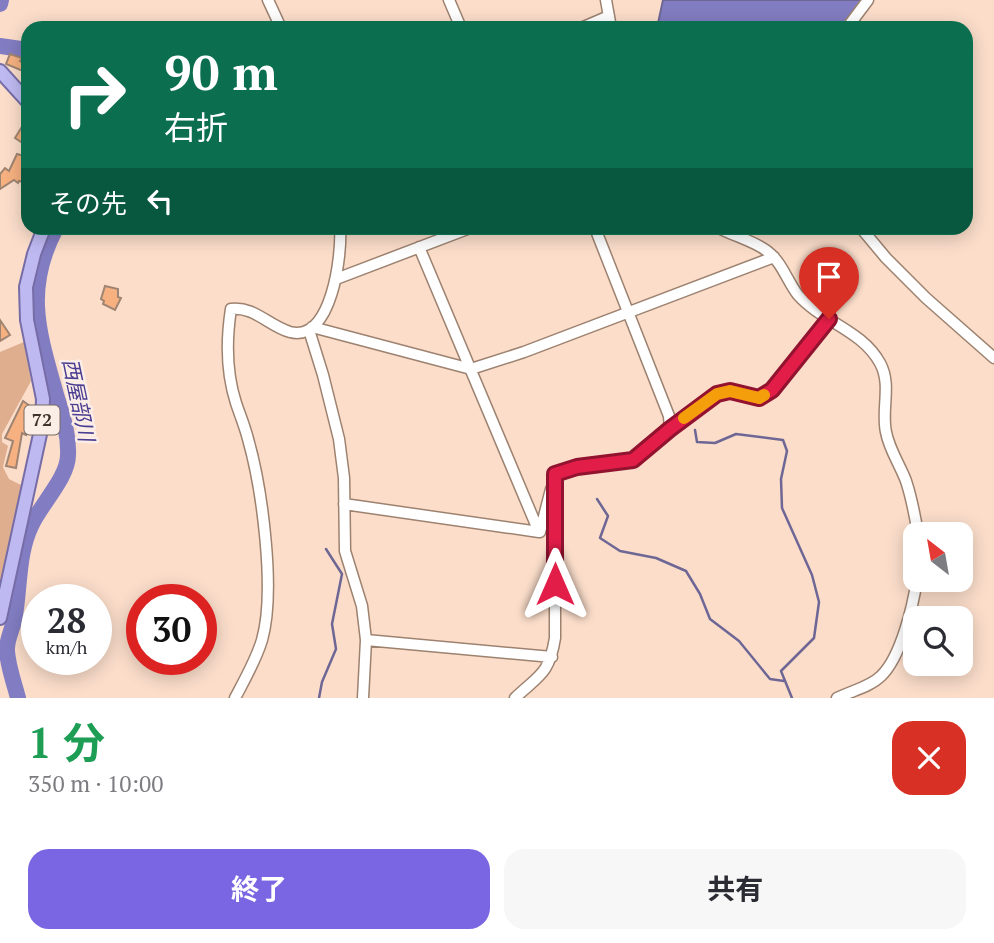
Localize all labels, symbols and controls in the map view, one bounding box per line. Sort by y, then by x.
text: 90 m [164,39,278,104]
icon: right [49,49,140,140]
text: 右折 [164,106,228,148]
icon: left [141,182,179,220]
text: その先 [49,186,127,220]
pin [799,247,859,319]
icon: arrive [810,258,848,296]
water label: 西屋部川 [57,356,102,446]
road number: 72 [24,406,60,434]
north arrow [903,522,973,592]
map controls [903,522,973,676]
position arrow [518,547,592,621]
speed limit sign: 30 [126,584,217,675]
text: 28 [47,597,86,643]
button: search [903,606,973,676]
text: km/h [46,635,87,659]
text: 1 分 [28,714,105,770]
button: close [892,721,966,795]
text: 350 m · 10:00 [28,768,163,799]
button: 終了 [28,849,490,929]
button: 共有 [504,849,966,929]

